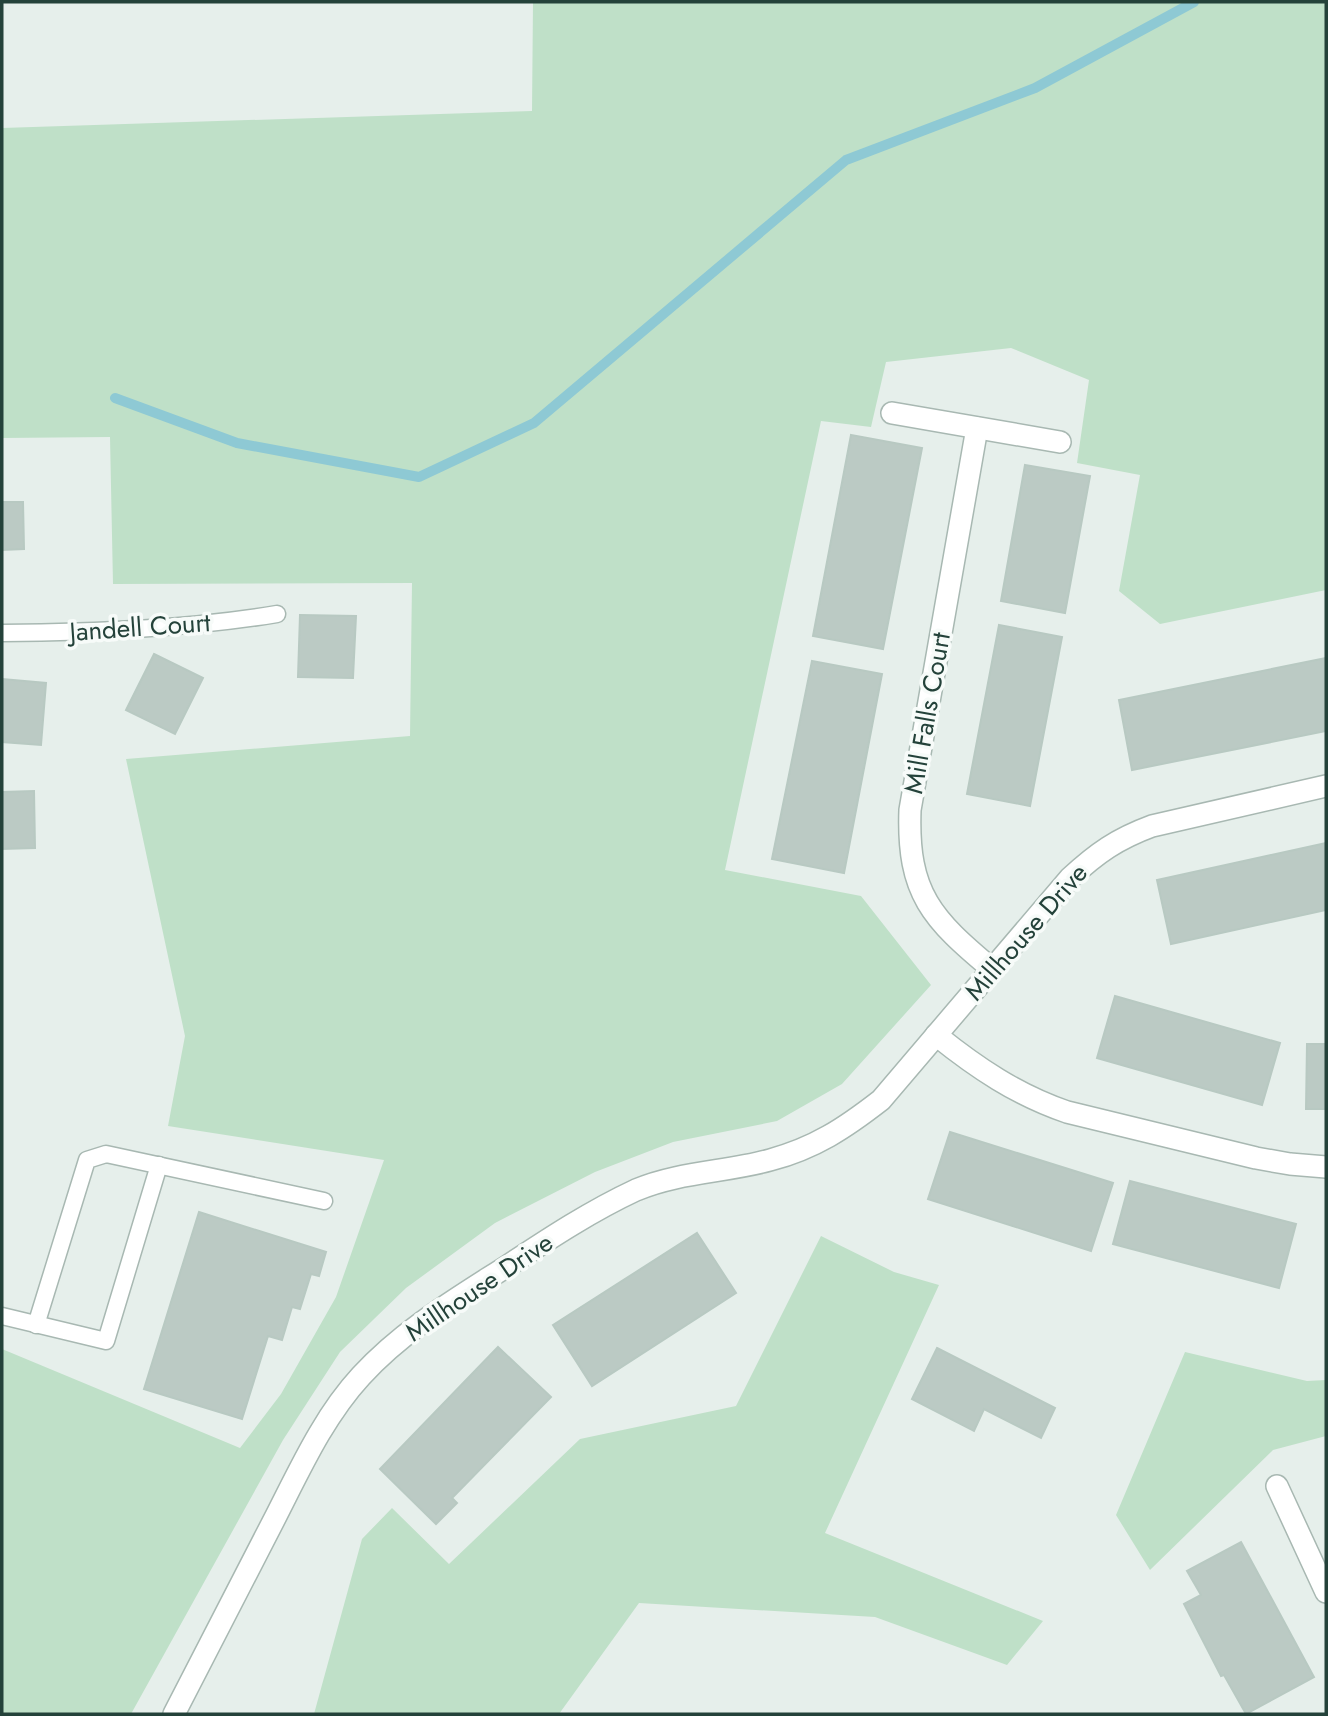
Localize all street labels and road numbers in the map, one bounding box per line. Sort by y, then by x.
street label: Jandell Court [65,603,212,651]
street label: Mill Falls Court [894,629,960,797]
street label: Millhouse Drive [956,855,1096,1009]
street label: Millhouse Drive [398,1224,560,1350]

